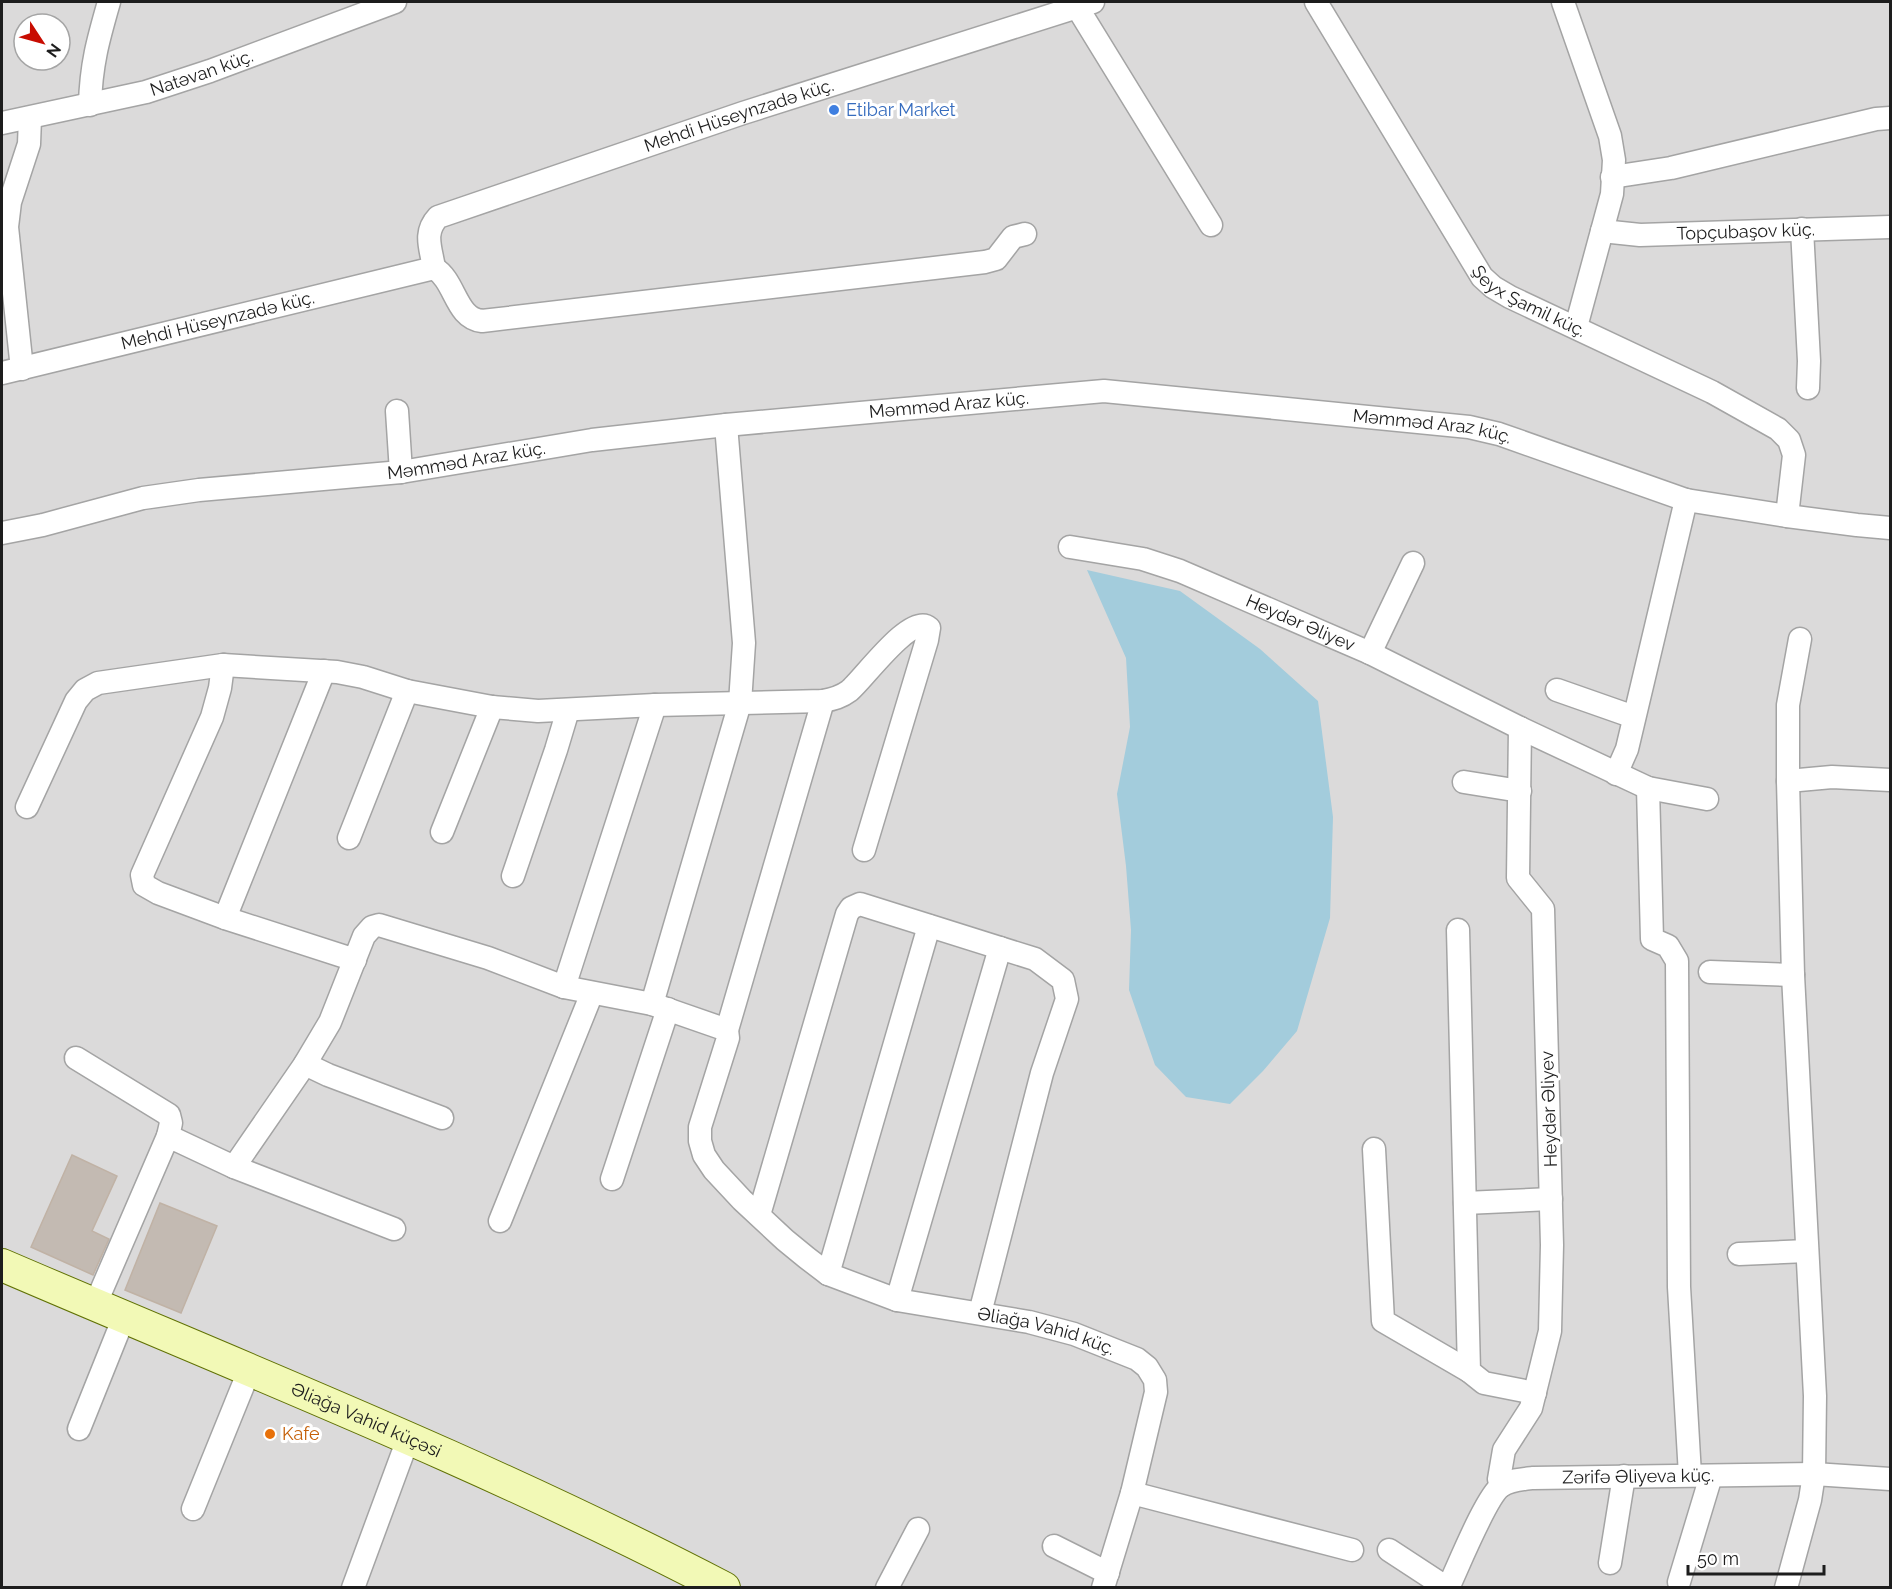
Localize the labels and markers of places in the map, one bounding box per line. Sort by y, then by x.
place label: Etibar Market [846,99,956,120]
marker: Etibar Market [827,103,841,117]
place label: Kafe [282,1423,320,1444]
marker: Kafe [263,1427,277,1441]

